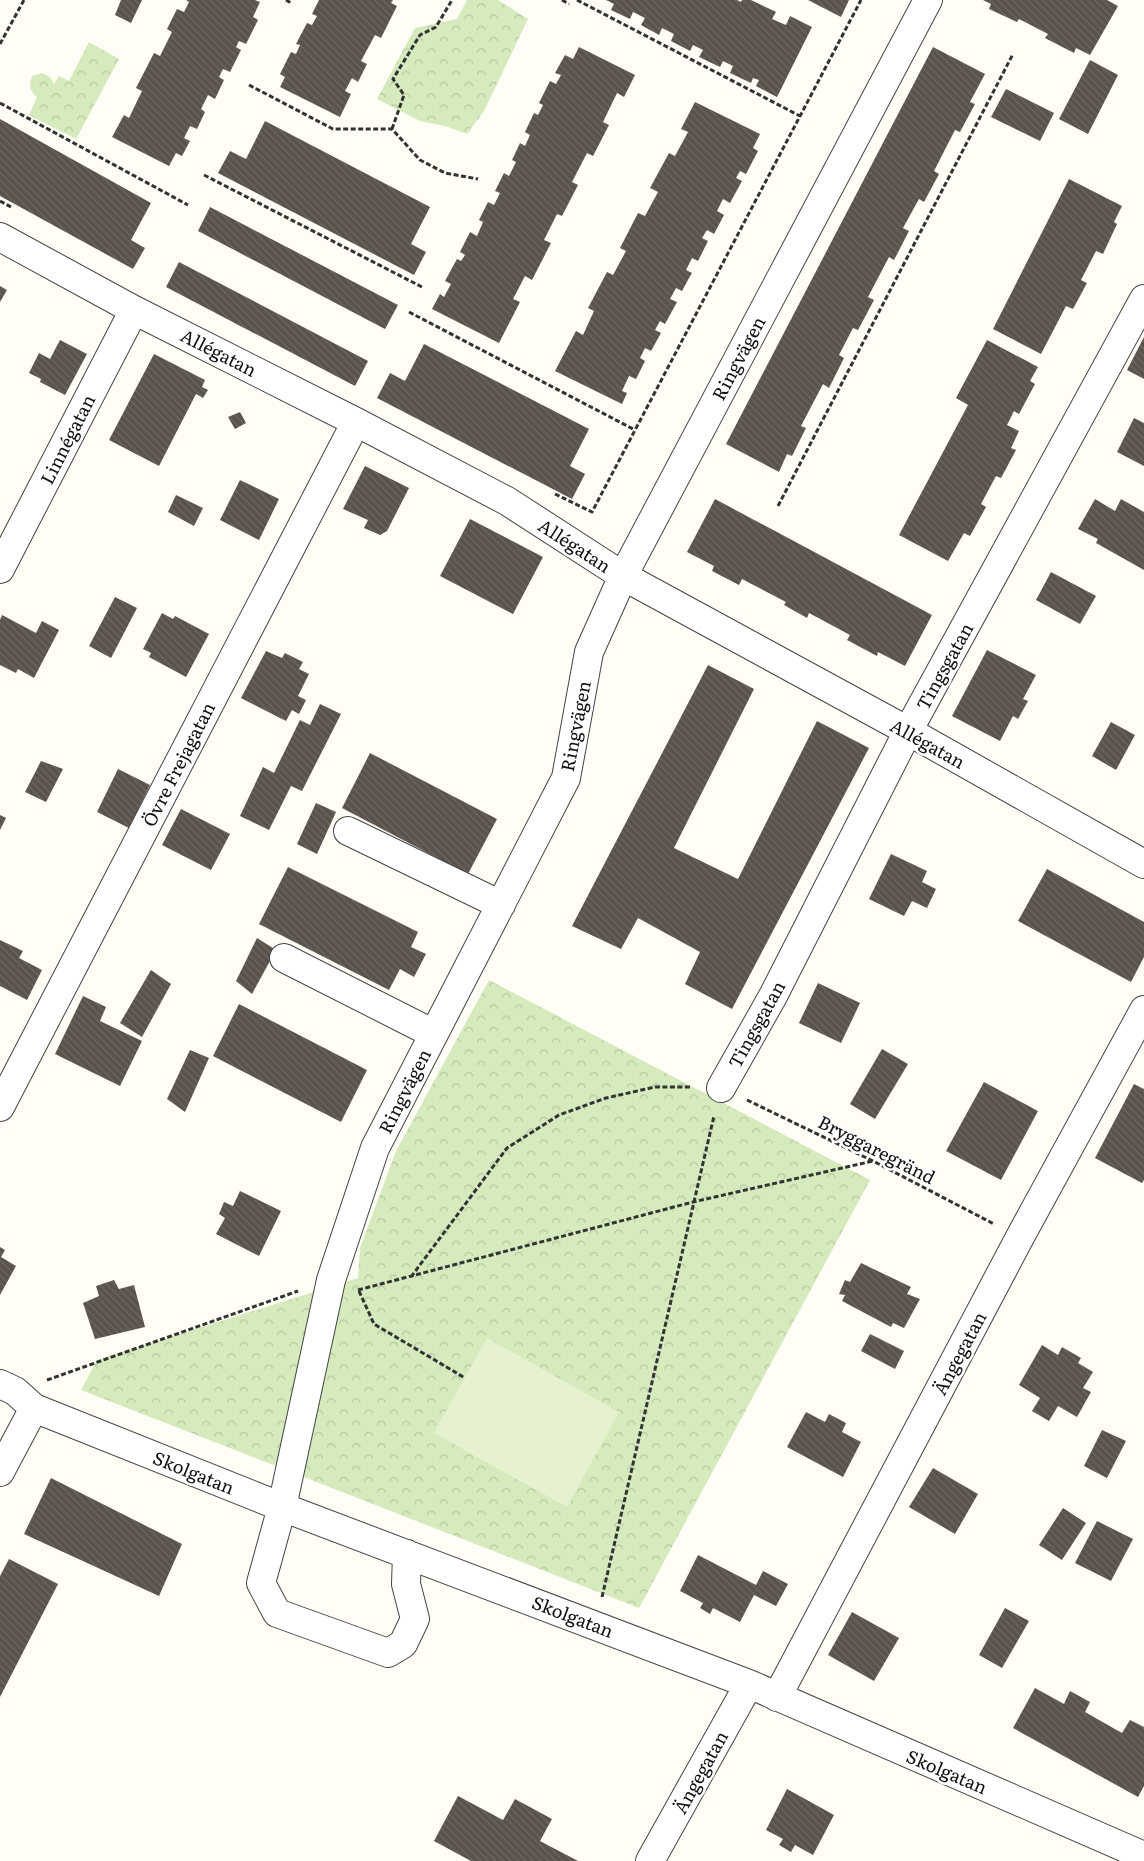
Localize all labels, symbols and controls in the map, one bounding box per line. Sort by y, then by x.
street label: Ringvägen [705,311,772,405]
street label: Allégatan [176,321,262,383]
street label: Linnégatan [33,389,101,489]
street label: Allégatan [533,511,617,579]
street label: Tingsgatan [909,617,979,715]
street label: Ringvägen [553,678,597,774]
street label: Övre Frejagatan [135,697,221,831]
street label: Allégatan [886,711,970,775]
street label: Tingsgatan [721,975,791,1073]
street label: Ringvägen [371,1044,437,1138]
street label: Bryggaregränd [814,1108,940,1190]
street label: Ängegatan [926,1306,992,1400]
street label: Skolgatan [149,1443,239,1501]
street label: Skolgatan [528,1588,618,1644]
street label: Ängegatan [666,1725,734,1819]
street label: Skolgatan [902,1742,992,1800]

